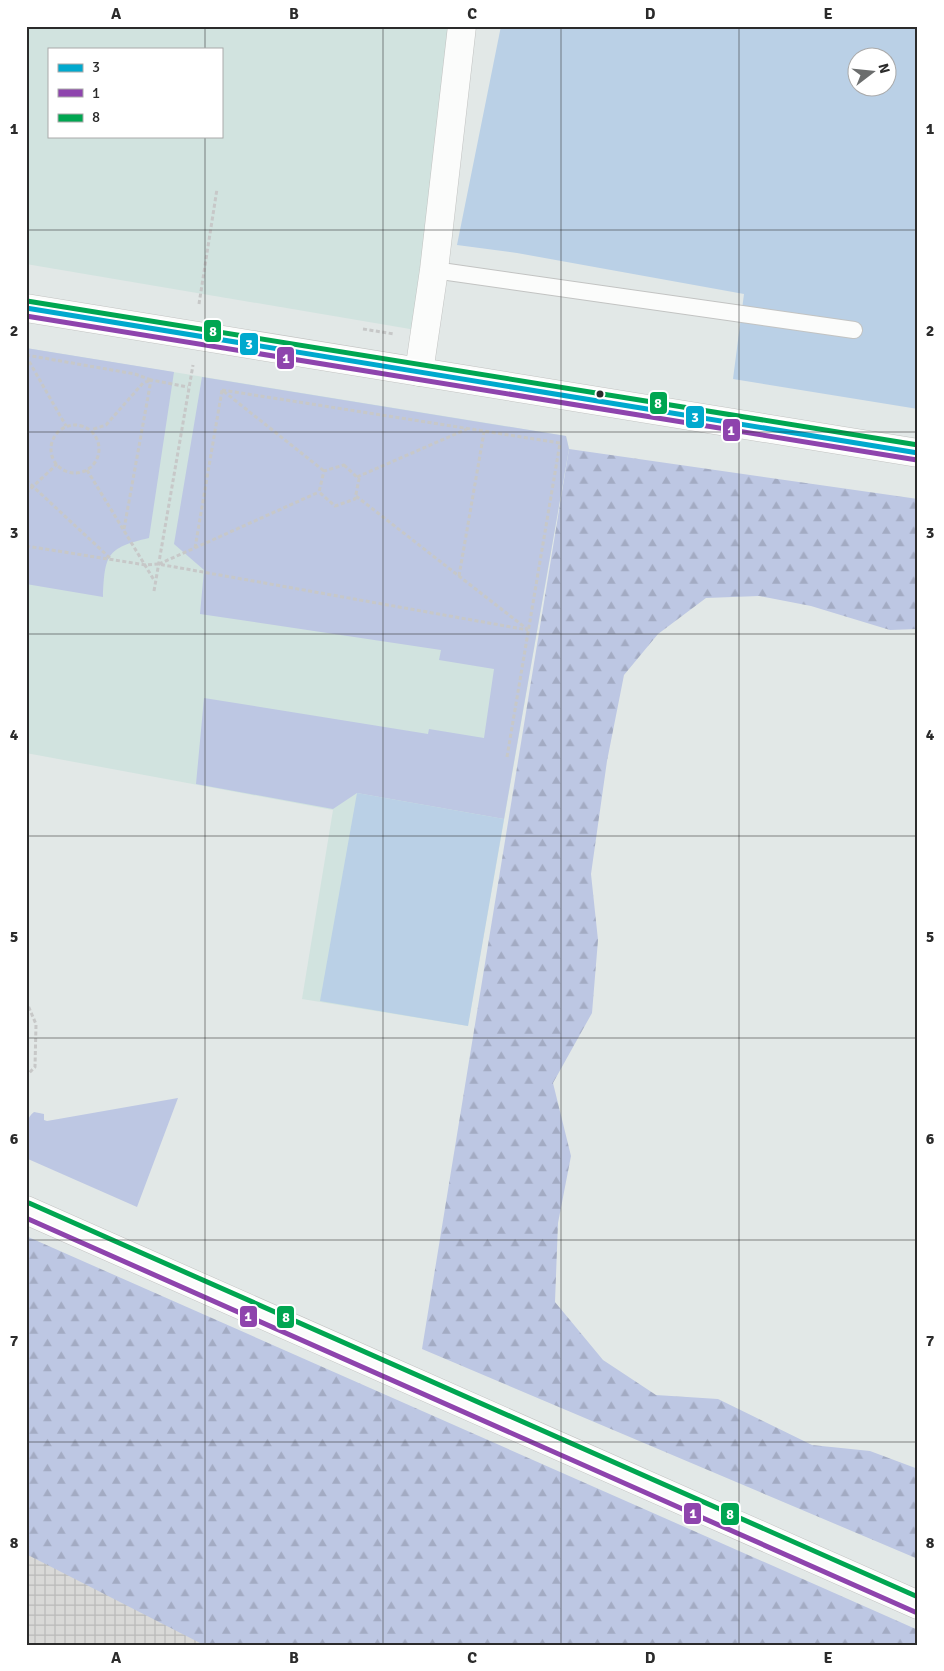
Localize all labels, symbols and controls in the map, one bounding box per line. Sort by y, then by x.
text: A [111,4,122,24]
text: B [289,4,299,24]
text: C [467,4,477,24]
text: D [645,4,656,24]
text: E [823,4,833,24]
legend [48,48,222,138]
north arrow [846,48,896,98]
text: 3 [92,58,100,76]
text: N [875,62,894,76]
text: 1 [92,84,100,102]
text: 8 [92,108,100,126]
text: 1 [10,119,19,139]
text: 1 [926,119,935,139]
line badge: 8 [203,319,222,343]
text: 2 [10,321,18,341]
text: 2 [926,321,934,341]
text: 8 [209,323,217,340]
line badge: 3 [239,332,259,356]
text: 3 [245,336,253,353]
line badge: 1 [276,346,295,370]
text: 1 [282,350,290,367]
unlabelled marker [595,389,605,399]
line badge: 8 [649,391,668,415]
text: 8 [654,395,662,412]
line badge: 3 [685,405,705,429]
text: 3 [691,409,699,426]
line badge: 1 [722,418,741,442]
text: 1 [727,422,735,439]
text: 3 [10,523,18,543]
text: 3 [926,523,934,543]
text: 4 [10,725,19,745]
text: 4 [926,725,935,745]
text: 5 [10,927,18,947]
text: 5 [926,927,934,947]
text: 6 [10,1129,19,1149]
text: 6 [926,1129,935,1149]
line badge: 1 [239,1305,258,1328]
line badge: 8 [276,1305,295,1329]
text: 1 [244,1308,252,1325]
text: 8 [282,1309,290,1326]
text: 7 [10,1331,19,1351]
text: 7 [926,1331,935,1351]
line badge: 1 [683,1502,702,1525]
line badge: 8 [720,1502,740,1526]
text: 1 [689,1505,697,1522]
text: 8 [726,1506,734,1523]
text: 8 [10,1533,19,1553]
text: 8 [926,1533,935,1553]
text: A [111,1648,122,1668]
text: B [289,1648,299,1668]
text: C [467,1648,477,1668]
text: D [645,1648,656,1668]
text: E [823,1648,833,1668]

